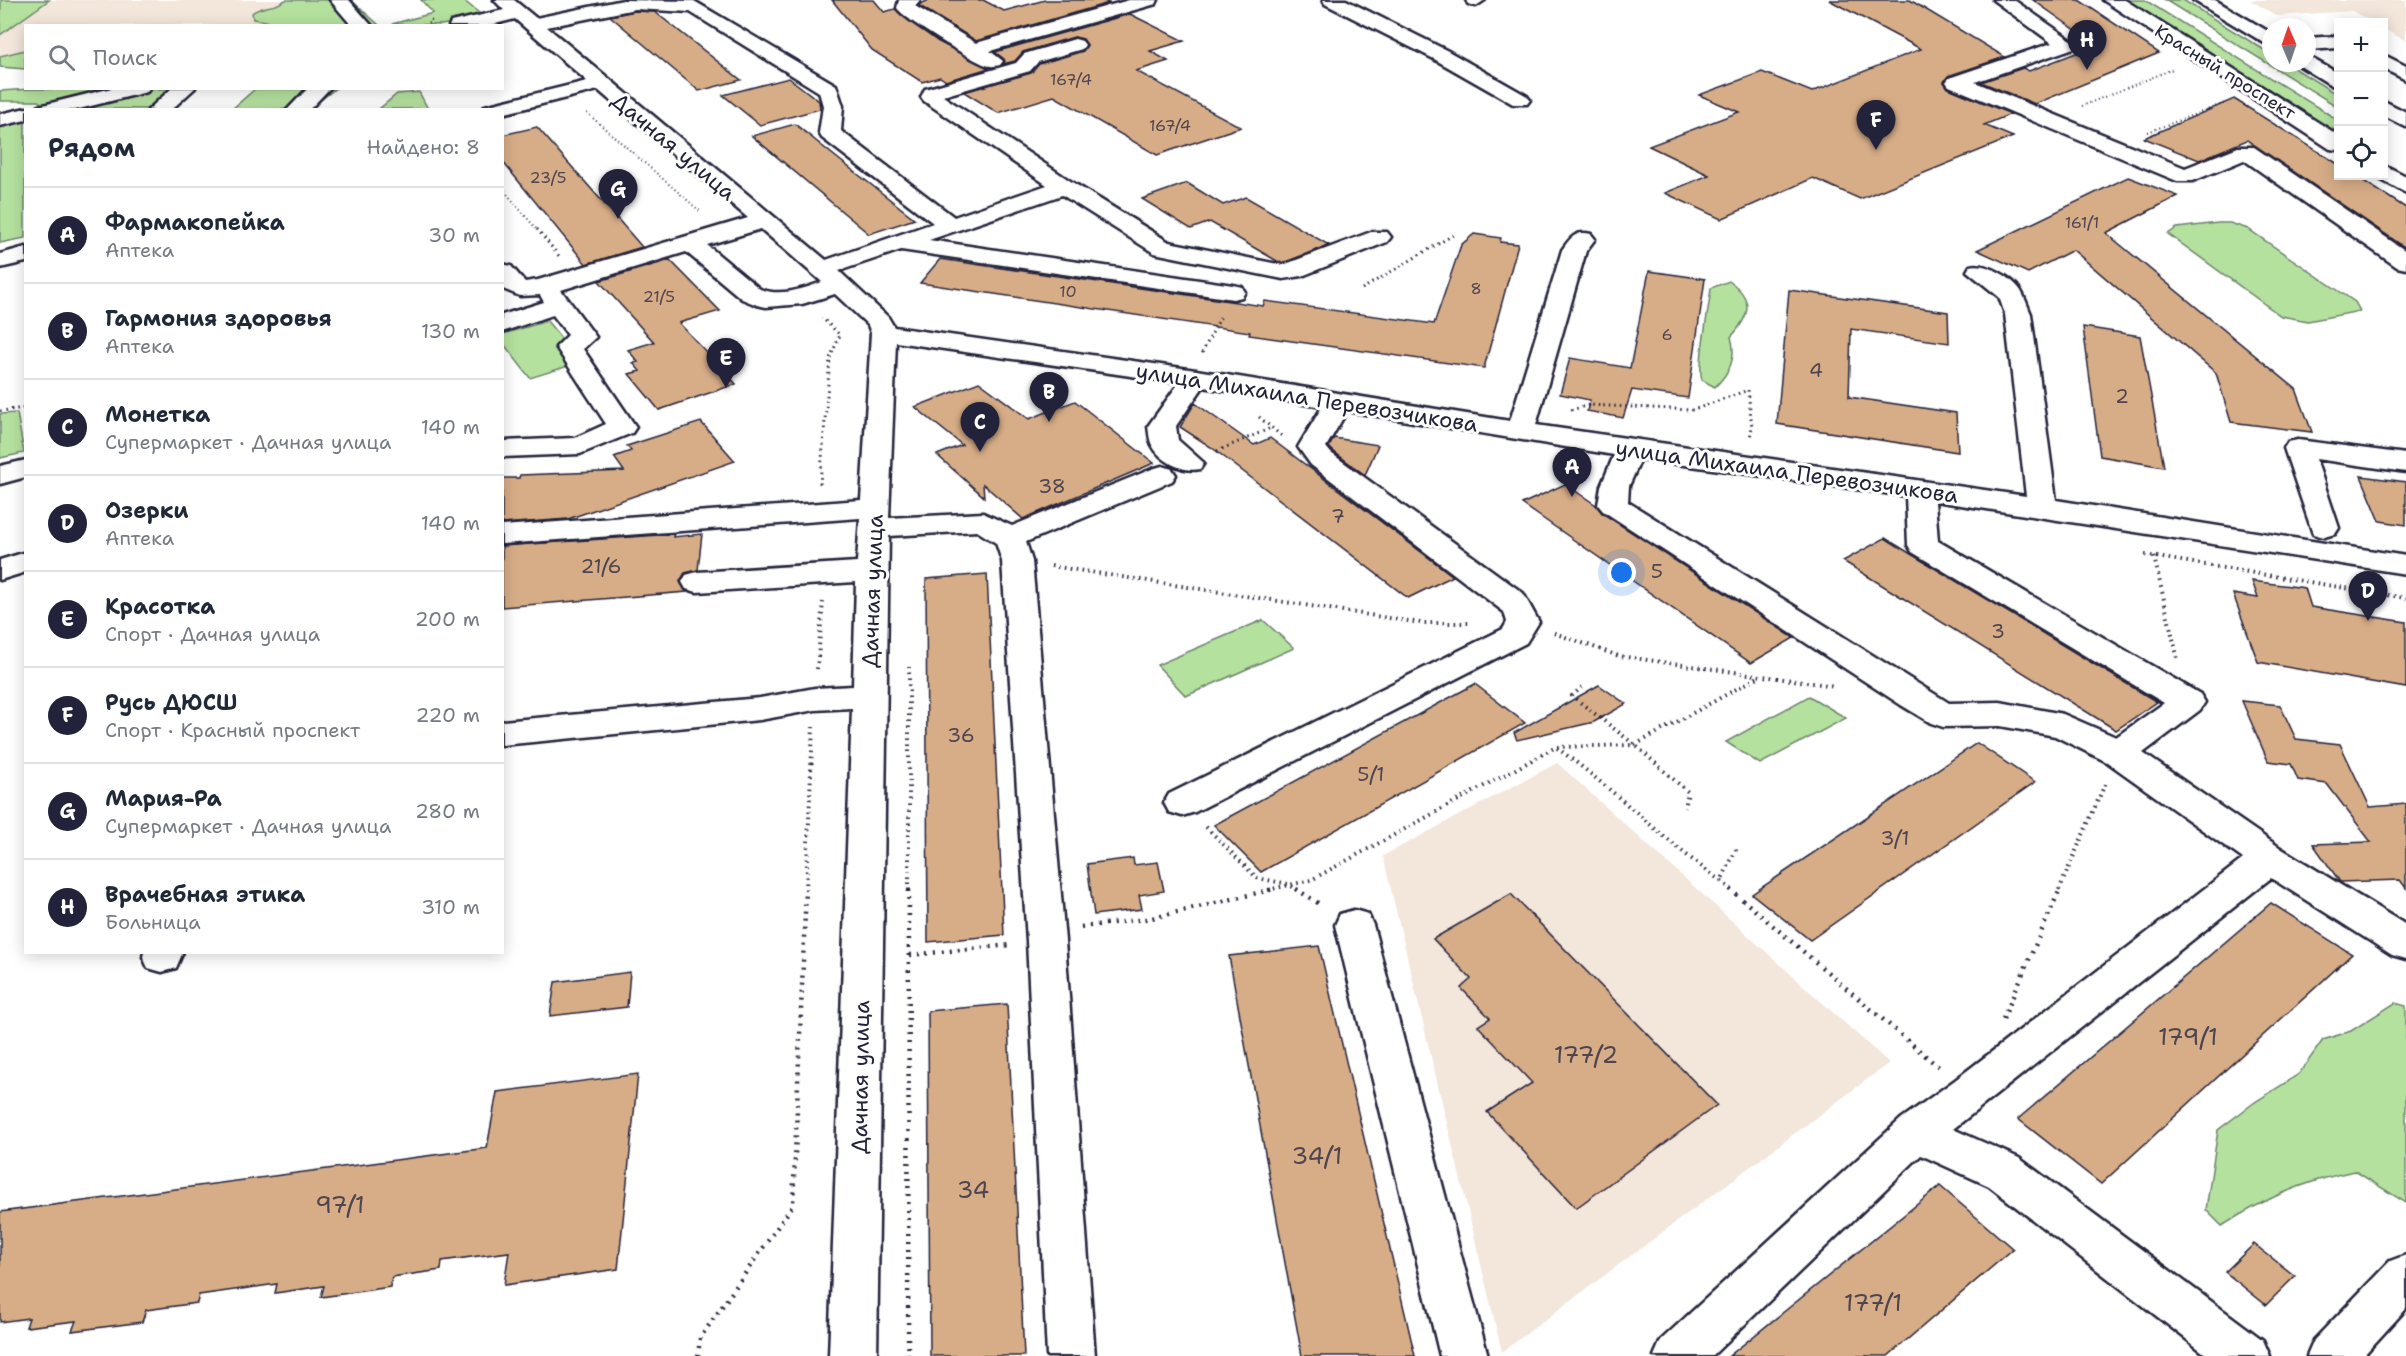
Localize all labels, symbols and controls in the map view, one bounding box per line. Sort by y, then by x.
north arrow [2262,18,2316,72]
map controls [2334,18,2388,180]
button: + [2334,18,2388,72]
street label: Красный проспект [2150,19,2301,125]
pin: H [2068,20,2106,70]
search box [24,24,504,90]
icon: search [45,41,78,74]
text: Поиск [93,43,157,72]
house number: 167/4 [1050,69,1092,90]
button: − [2334,72,2388,126]
street label: Дачная улица [605,86,742,207]
pin: F [1856,100,1896,150]
house number: 167/4 [1149,115,1191,136]
button: locate [2334,126,2388,180]
text: Рядом [48,130,135,165]
text: Найдено: 8 [367,134,480,160]
house number: 23/5 [530,167,566,188]
pin: G [598,170,638,219]
text: Фармакопейка [105,208,285,237]
house number: 161/1 [2065,212,2099,233]
text: A [60,222,75,248]
text: 30 m [428,222,480,248]
text: Аптека [105,237,174,263]
house number: 8 [1470,278,1482,299]
house number: 10 [1059,281,1077,302]
house number: 21/5 [643,286,675,307]
text: Гармония здоровья [105,304,332,333]
text: B [61,318,74,344]
text: 130 m [421,318,480,344]
house number: 6 [1661,324,1673,345]
text: Аптека [105,333,174,359]
pin: E [706,338,746,388]
street label: улица Михаила Перевозчикова [1134,356,1480,439]
house number: 4 [1809,357,1823,383]
pin: B [1030,372,1068,422]
house number: 2 [2115,383,2129,409]
text: Монетка [105,400,210,429]
pin: C [960,402,1000,452]
text: C [61,414,74,440]
text: 140 m [421,414,480,440]
text: Супермаркет · Дачная улица [105,429,391,455]
street label: улица Михаила Перевозчикова [1614,433,1960,510]
pin: A [1552,448,1592,497]
house number: 38 [1038,473,1066,499]
text: Озерки [105,496,189,525]
house number: 7 [1331,503,1345,529]
text: D [60,510,75,536]
text: 140 m [421,510,480,536]
street label: Дачная улица [855,513,890,668]
text: Аптека [105,525,174,551]
house number: 21/6 [580,553,622,579]
your location [1607,558,1636,587]
house number: 5 [1651,558,1663,584]
pin: D [2348,572,2388,621]
text: Красотка [105,592,215,621]
text: E [61,606,74,632]
text: 200 m [415,606,480,632]
house number: 3 [1991,618,2005,644]
text: Спорт · Дачная улица [105,621,320,647]
text: Русь ДЮСШ [105,688,237,717]
text: F [62,702,73,728]
text: 220 m [416,702,480,728]
text: Спорт · Красный проспект [105,717,360,743]
house number: 36 [947,722,975,748]
house number: 5/1 [1357,761,1385,787]
text: Мария-Ра [105,784,222,813]
text: G [59,798,76,824]
text: 280 m [415,798,480,824]
text: Супермаркет · Дачная улица [105,813,391,839]
house number: 3/1 [1881,825,1910,851]
text: Врачебная этика [105,880,305,909]
text: H [60,894,75,920]
text: 310 m [421,894,480,920]
text: Больница [105,909,201,935]
street label: Дачная улица [845,1000,876,1154]
house number: 179/1 [2158,1021,2218,1053]
house number: 177/2 [1554,1039,1618,1071]
house number: 34/1 [1292,1140,1342,1172]
house number: 34 [957,1174,989,1206]
house number: 97/1 [315,1189,365,1221]
house number: 177/1 [1844,1287,1902,1319]

